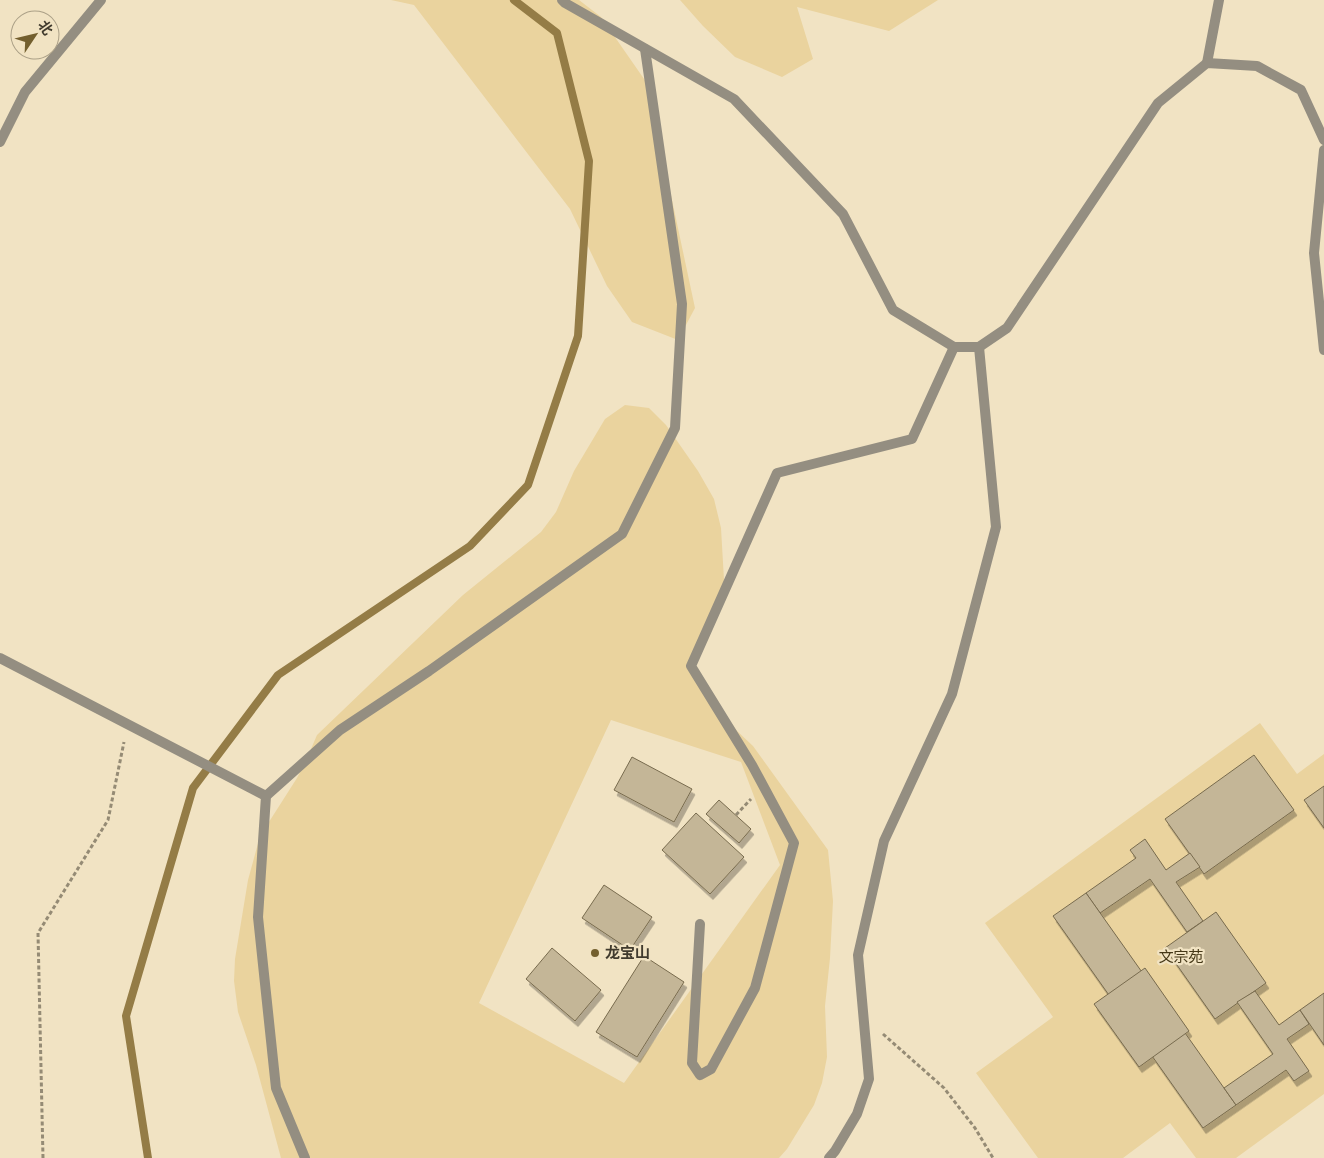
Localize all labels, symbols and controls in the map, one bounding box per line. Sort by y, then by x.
north arrow [10,10,60,60]
text: 北 [33,17,57,40]
place label: 龙宝山 [605,943,650,964]
marker: 龙宝山 [589,947,601,959]
park label: 文宗苑 [1158,947,1204,968]

